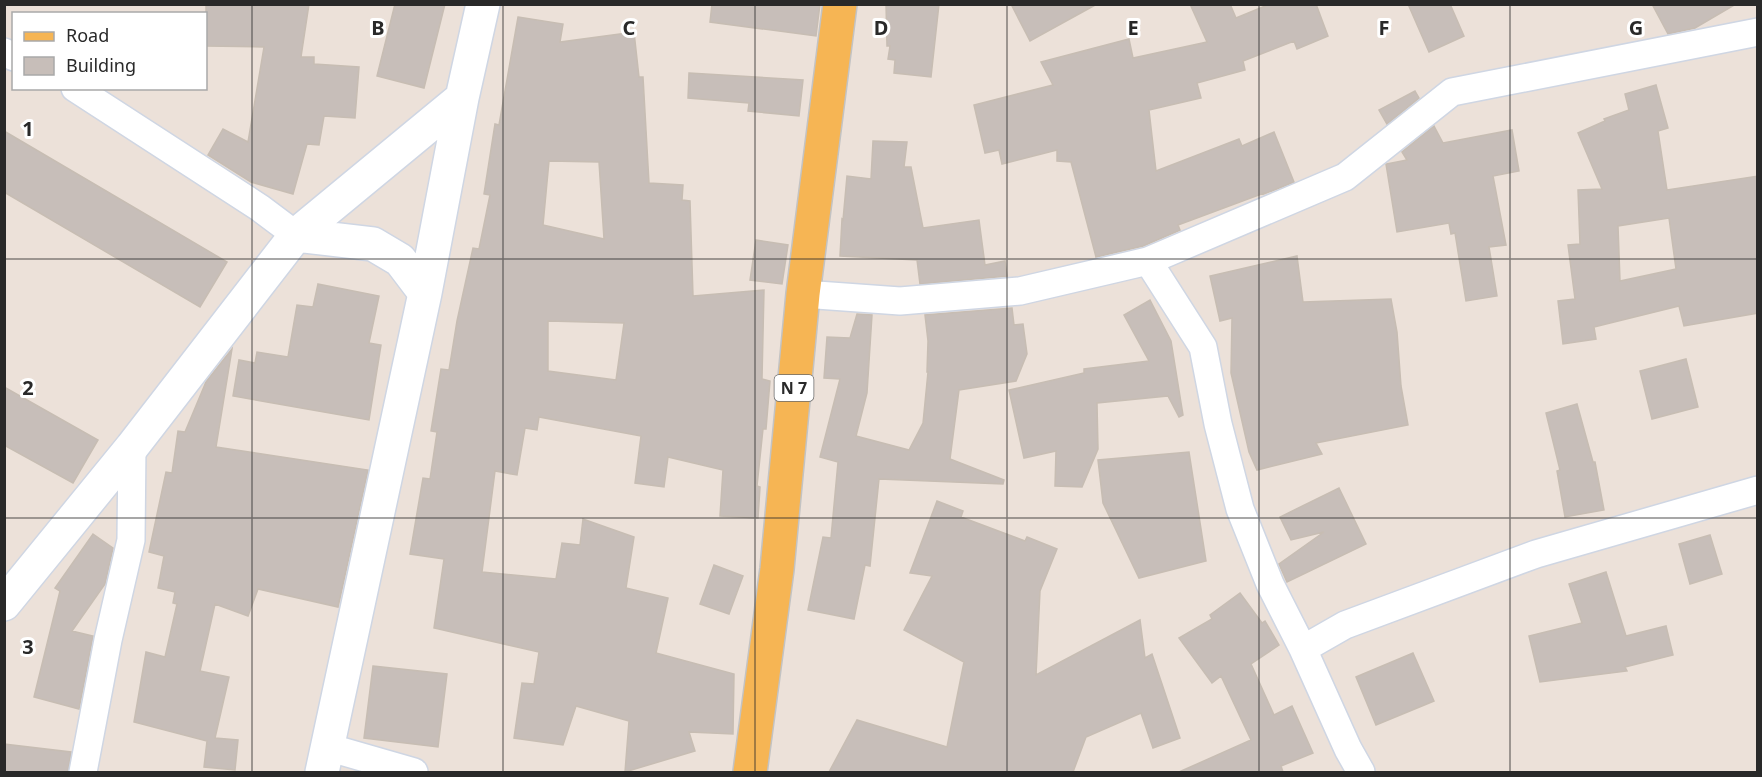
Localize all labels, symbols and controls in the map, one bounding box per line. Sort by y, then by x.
legend [12,12,207,90]
text: B [371,14,385,41]
text: C [623,14,636,41]
text: D [874,14,888,41]
text: E [1127,14,1139,41]
text: F [1379,14,1389,41]
text: G [1629,14,1643,41]
text: Road [66,23,109,47]
text: Building [66,53,136,77]
text: 1 [22,115,34,142]
text: 2 [22,374,34,401]
road number: N 7 [774,375,814,401]
text: 3 [22,633,34,660]

